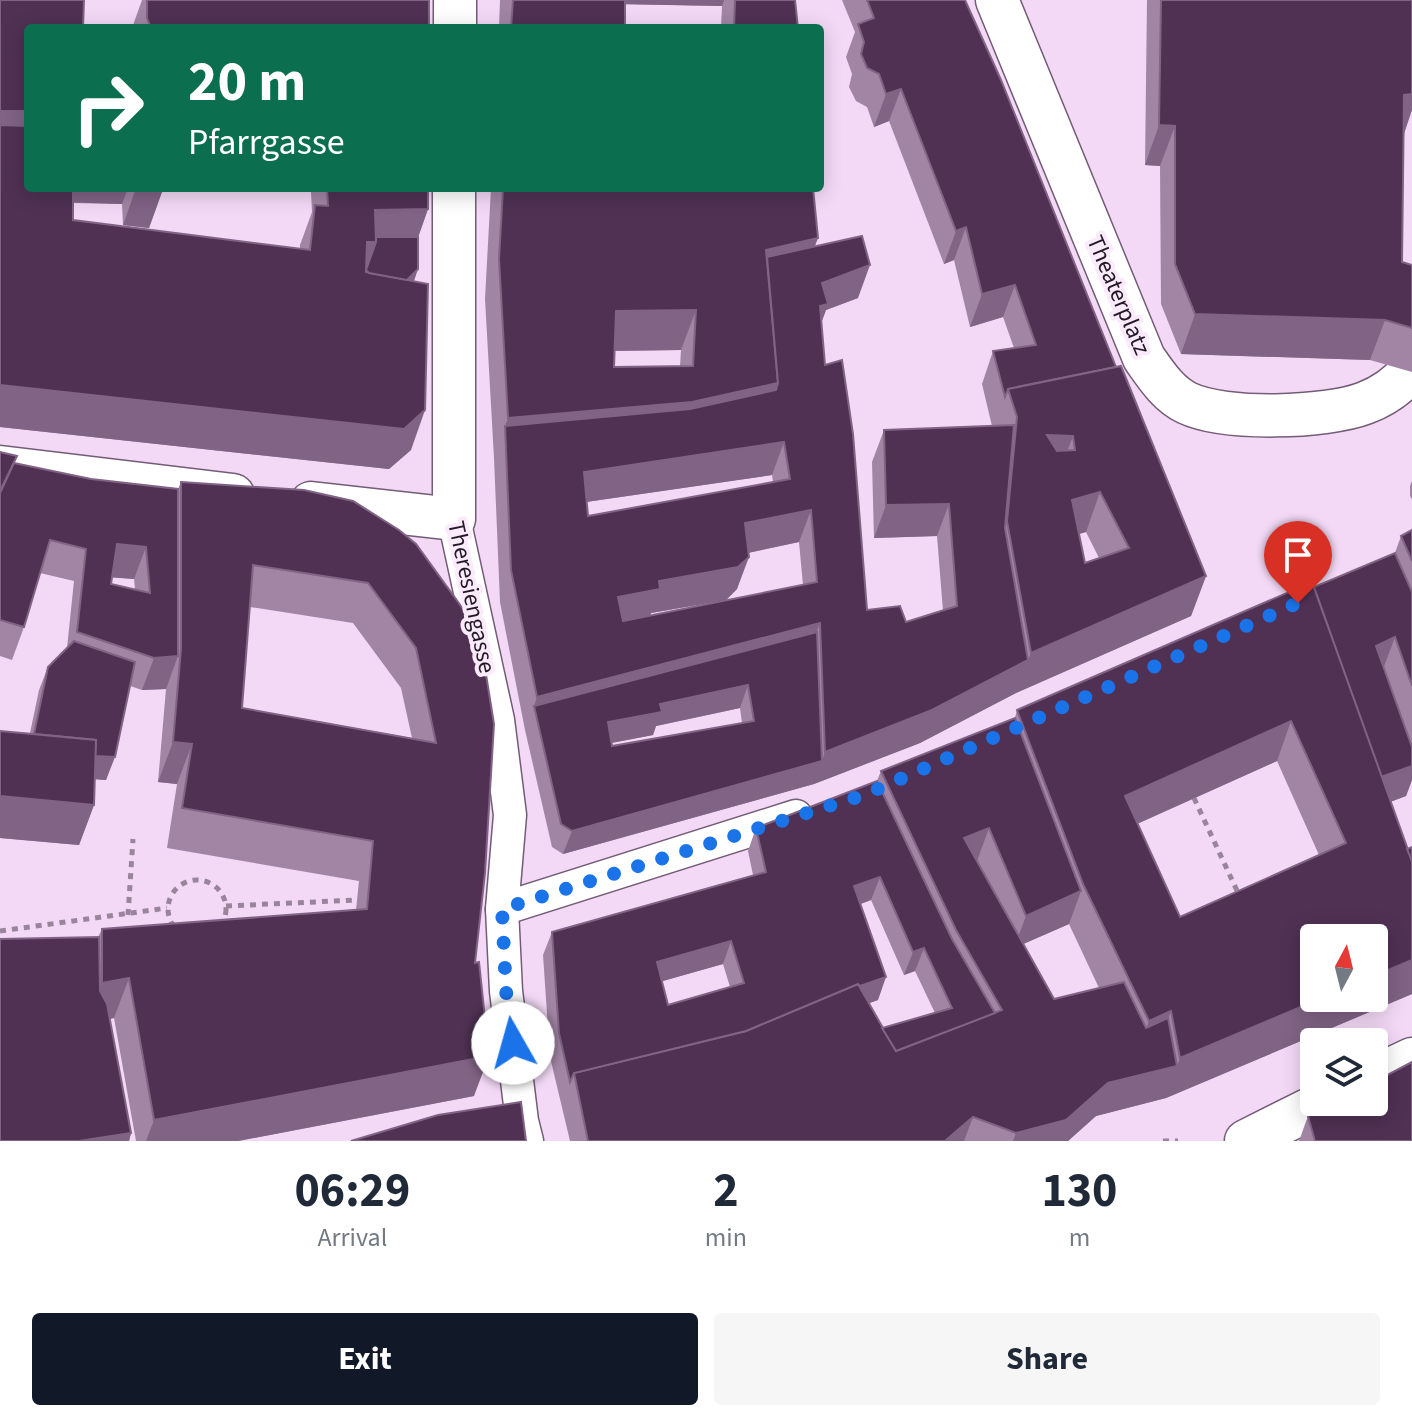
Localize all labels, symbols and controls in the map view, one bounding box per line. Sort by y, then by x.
text: 20 m [188,43,306,122]
icon: right [56,56,160,160]
text: Pfarrgasse [188,117,345,168]
street label: Theaterplatz [1078,230,1159,360]
street label: Theresiengasse [438,518,505,676]
pin [1264,521,1332,603]
icon: arrive [1276,533,1320,577]
north arrow [1300,924,1388,1012]
map controls [1300,924,1388,1116]
position arrow [471,1001,555,1085]
button: layers [1300,1028,1388,1116]
text: 06:29 [294,1157,410,1225]
text: 2 [713,1157,739,1225]
text: 130 [1041,1157,1117,1225]
text: Arrival [317,1219,387,1256]
text: min [705,1219,747,1256]
text: m [1069,1219,1090,1256]
button: Exit [32,1313,698,1405]
button: Share [714,1313,1380,1405]

